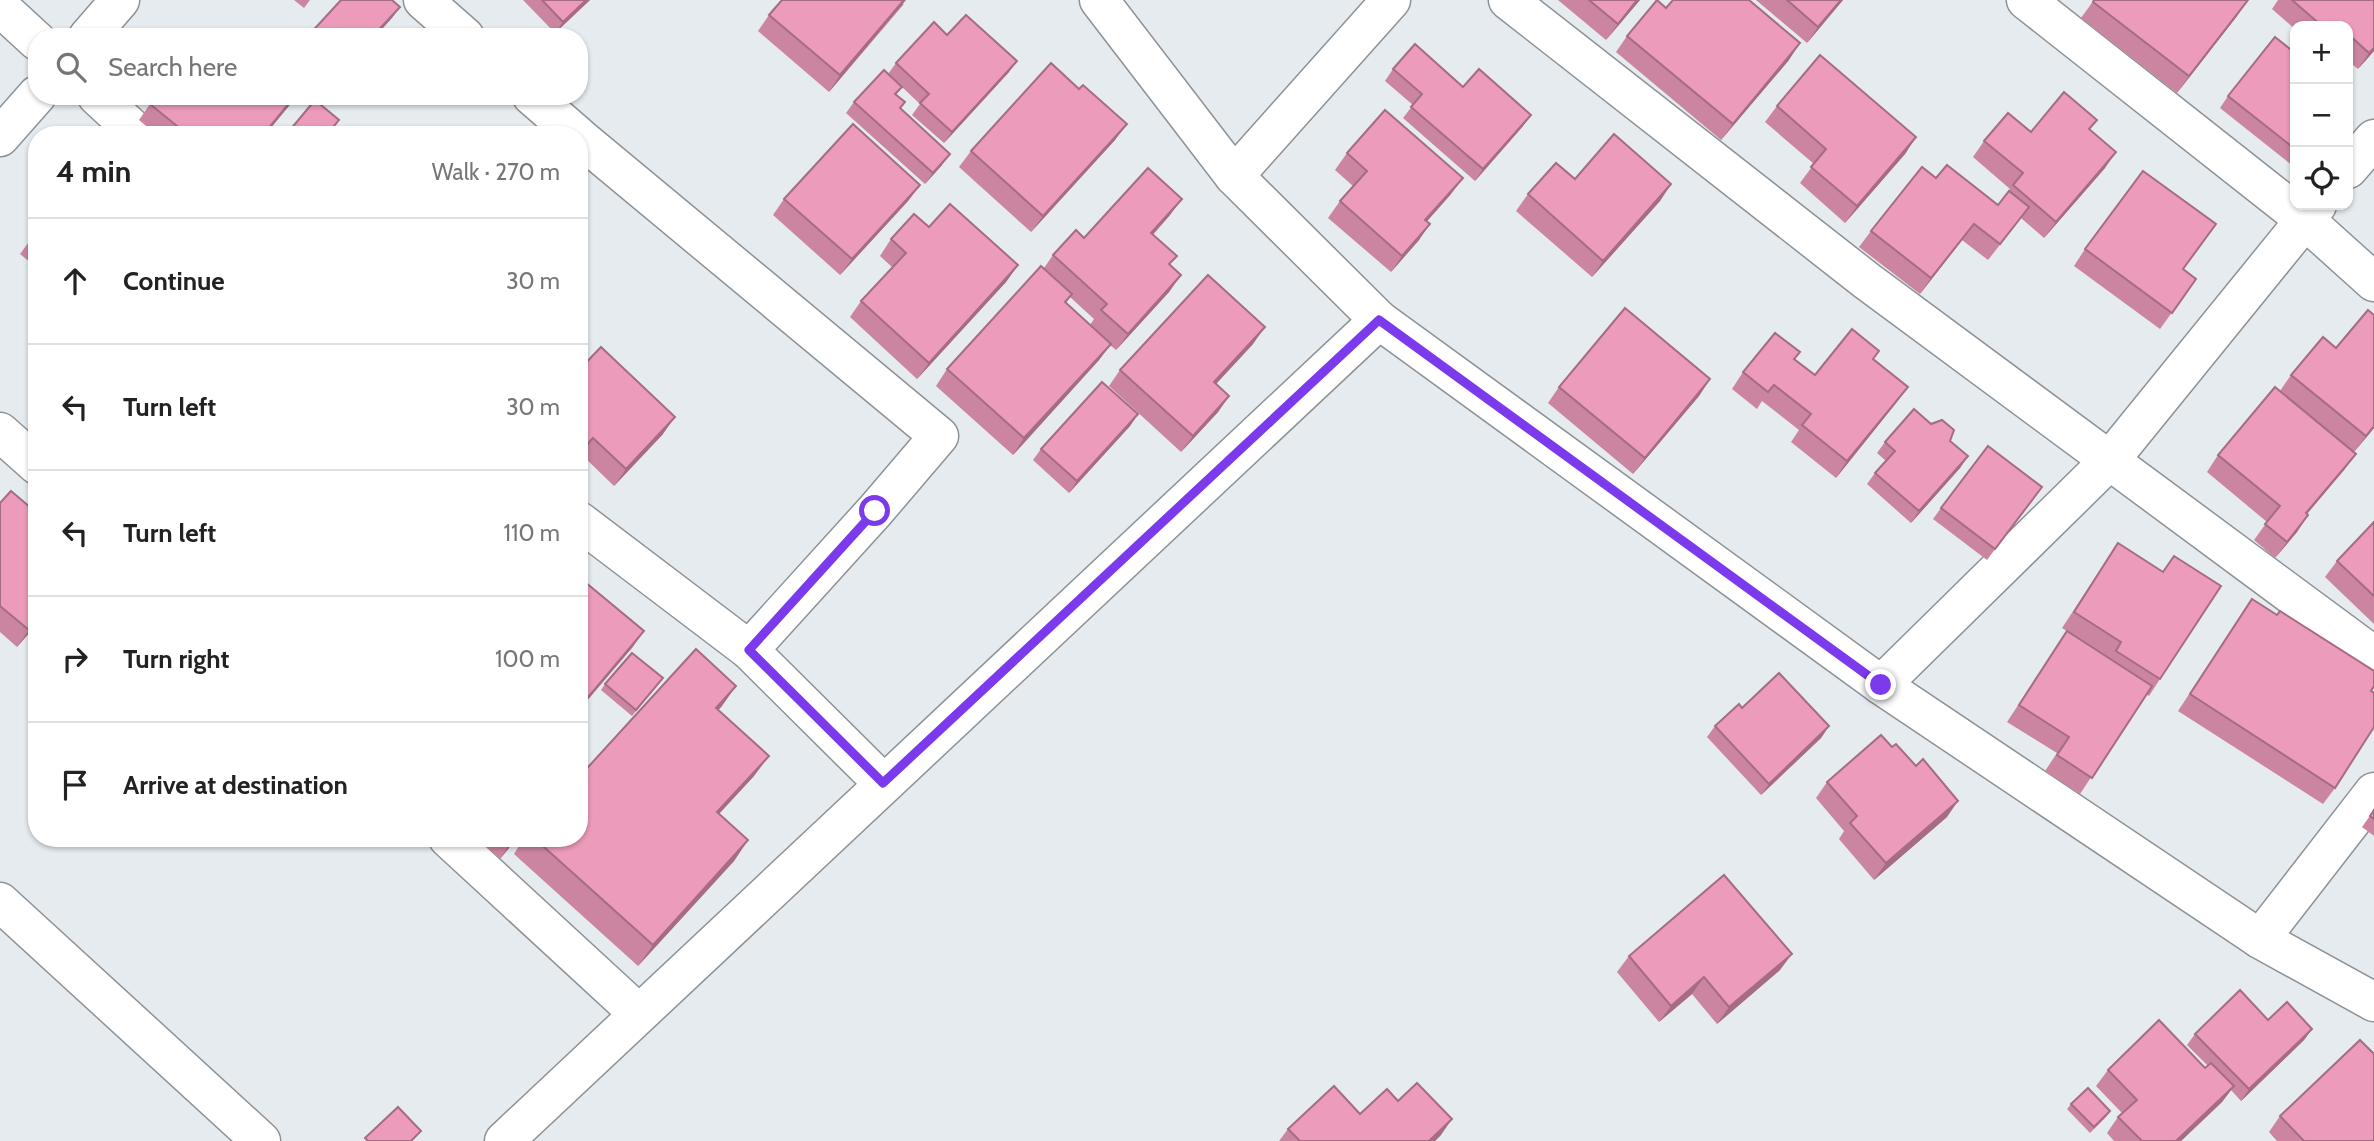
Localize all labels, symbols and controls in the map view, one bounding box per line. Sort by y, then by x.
map controls [2290,21,2353,210]
button: + [2290,21,2353,84]
search box [28,28,588,105]
icon: search [52,48,90,86]
text: Search here [108,51,237,83]
button: − [2290,84,2353,147]
button: locate [2290,147,2353,210]
text: 4 min [56,153,131,190]
text: Walk · 270 m [432,158,560,186]
icon: ahead [56,262,94,300]
text: Continue [123,265,225,297]
text: 30 m [506,267,560,295]
icon: left [56,388,94,426]
text: Turn left [123,391,216,423]
text: 30 m [506,393,560,421]
route start [859,495,890,526]
icon: left [56,514,94,552]
text: Turn left [123,517,216,549]
text: 110 m [504,519,560,547]
icon: right [56,640,94,678]
text: Turn right [123,643,229,675]
text: 100 m [495,645,560,673]
route end [1865,669,1896,700]
icon: arrive [56,766,94,804]
text: Arrive at destination [123,769,348,801]

